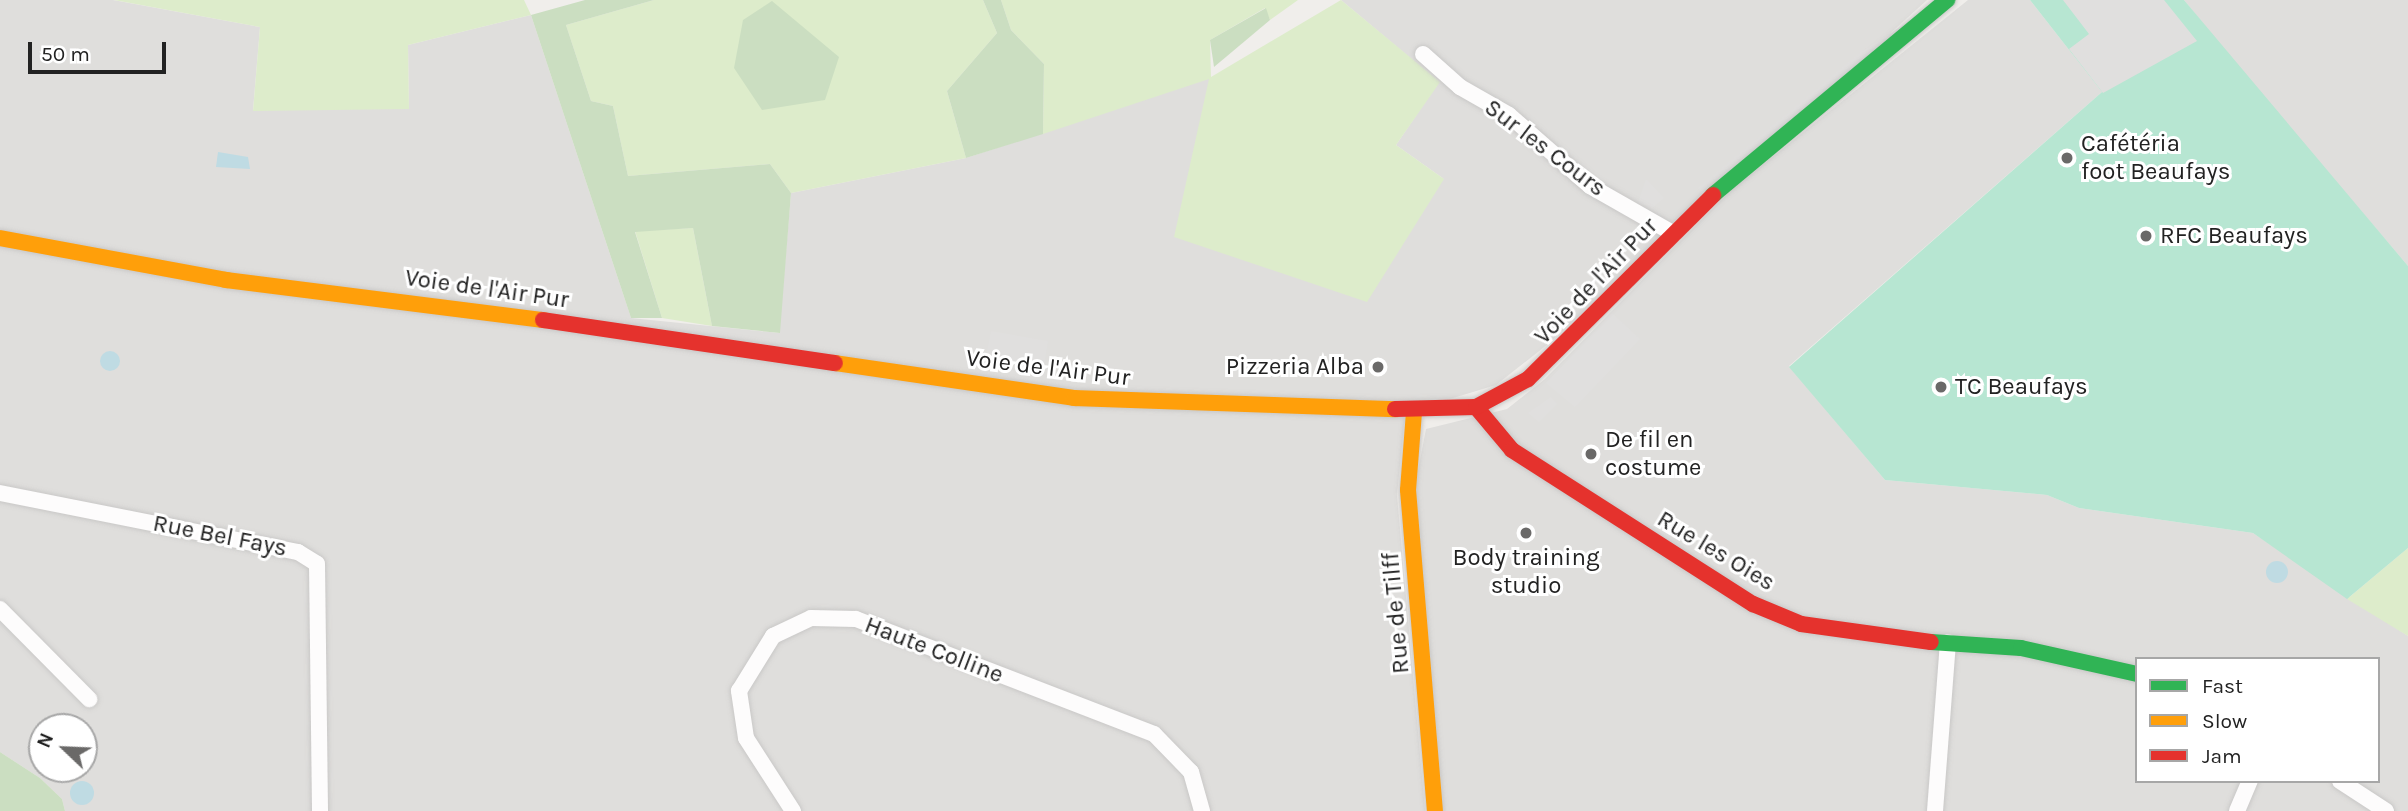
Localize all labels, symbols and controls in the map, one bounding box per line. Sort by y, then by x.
scale bar [32,28,170,72]
text: 50 m [41,42,90,66]
street label: Sur les Cours [1479,93,1611,203]
place label: Cafétéria foot Beaufays [2081,130,2230,186]
marker: Cafétéria foot Beaufays [2059,150,2075,166]
street label: Voie de l'Air Pur [1528,212,1664,350]
place label: RFC Beaufays [2160,222,2308,250]
marker: RFC Beaufays [2138,228,2154,244]
street label: Voie de l'Air Pur [403,263,571,315]
street label: Voie de l'Air Pur [964,344,1132,392]
place label: Pizzeria Alba [1226,353,1364,381]
marker: Pizzeria Alba [1370,359,1386,375]
place label: TC Beaufays [1955,373,2088,401]
marker: TC Beaufays [1933,379,1949,395]
place label: De fil en costume [1605,426,1701,482]
marker: De fil en costume [1583,446,1599,462]
street label: Rue les Oies [1652,505,1780,597]
street label: Rue Bel Fays [151,509,289,563]
marker: Body training studio [1518,525,1534,541]
place label: Body training studio [1453,544,1599,600]
street label: Rue de Tilff [1376,551,1416,675]
street label: Haute Colline [861,610,1007,690]
legend [2135,657,2380,783]
text: Fast [2202,674,2243,698]
text: Slow [2202,709,2247,733]
north arrow [28,713,98,783]
text: N [33,730,58,751]
text: Jam [2202,744,2242,768]

